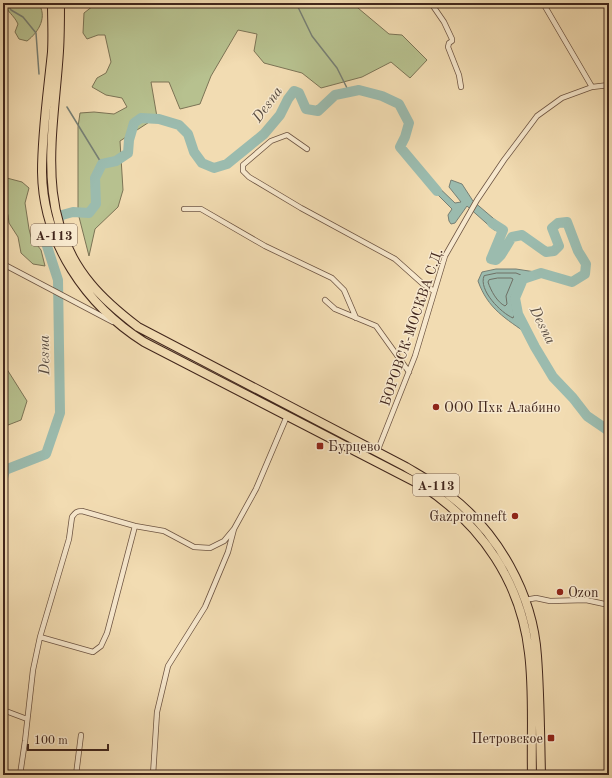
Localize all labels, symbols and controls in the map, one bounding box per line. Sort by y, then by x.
water label: Desna [250,84,286,126]
road number: А-113 [31,224,77,246]
street label: БОРОВСК-МОСКВА С.Д. [378,247,446,408]
water label: Desna [525,303,558,347]
water label: Desna [38,335,53,376]
place label: ООО Пхк Алабино [444,401,560,415]
marker: ООО Пхк Алабино [431,402,441,412]
place label: Бурцево [328,440,380,454]
marker: Бурцево [315,441,325,451]
road number: А-113 [413,474,459,496]
place label: Gazpromneft [429,510,507,524]
marker: Gazpromneft [510,511,520,521]
place label: Ozon [568,586,599,600]
marker: Ozon [555,587,565,597]
scale bar [28,726,108,752]
place label: Петровское [471,732,543,746]
marker: Петровское [546,733,556,743]
text: 100 m [34,735,68,747]

